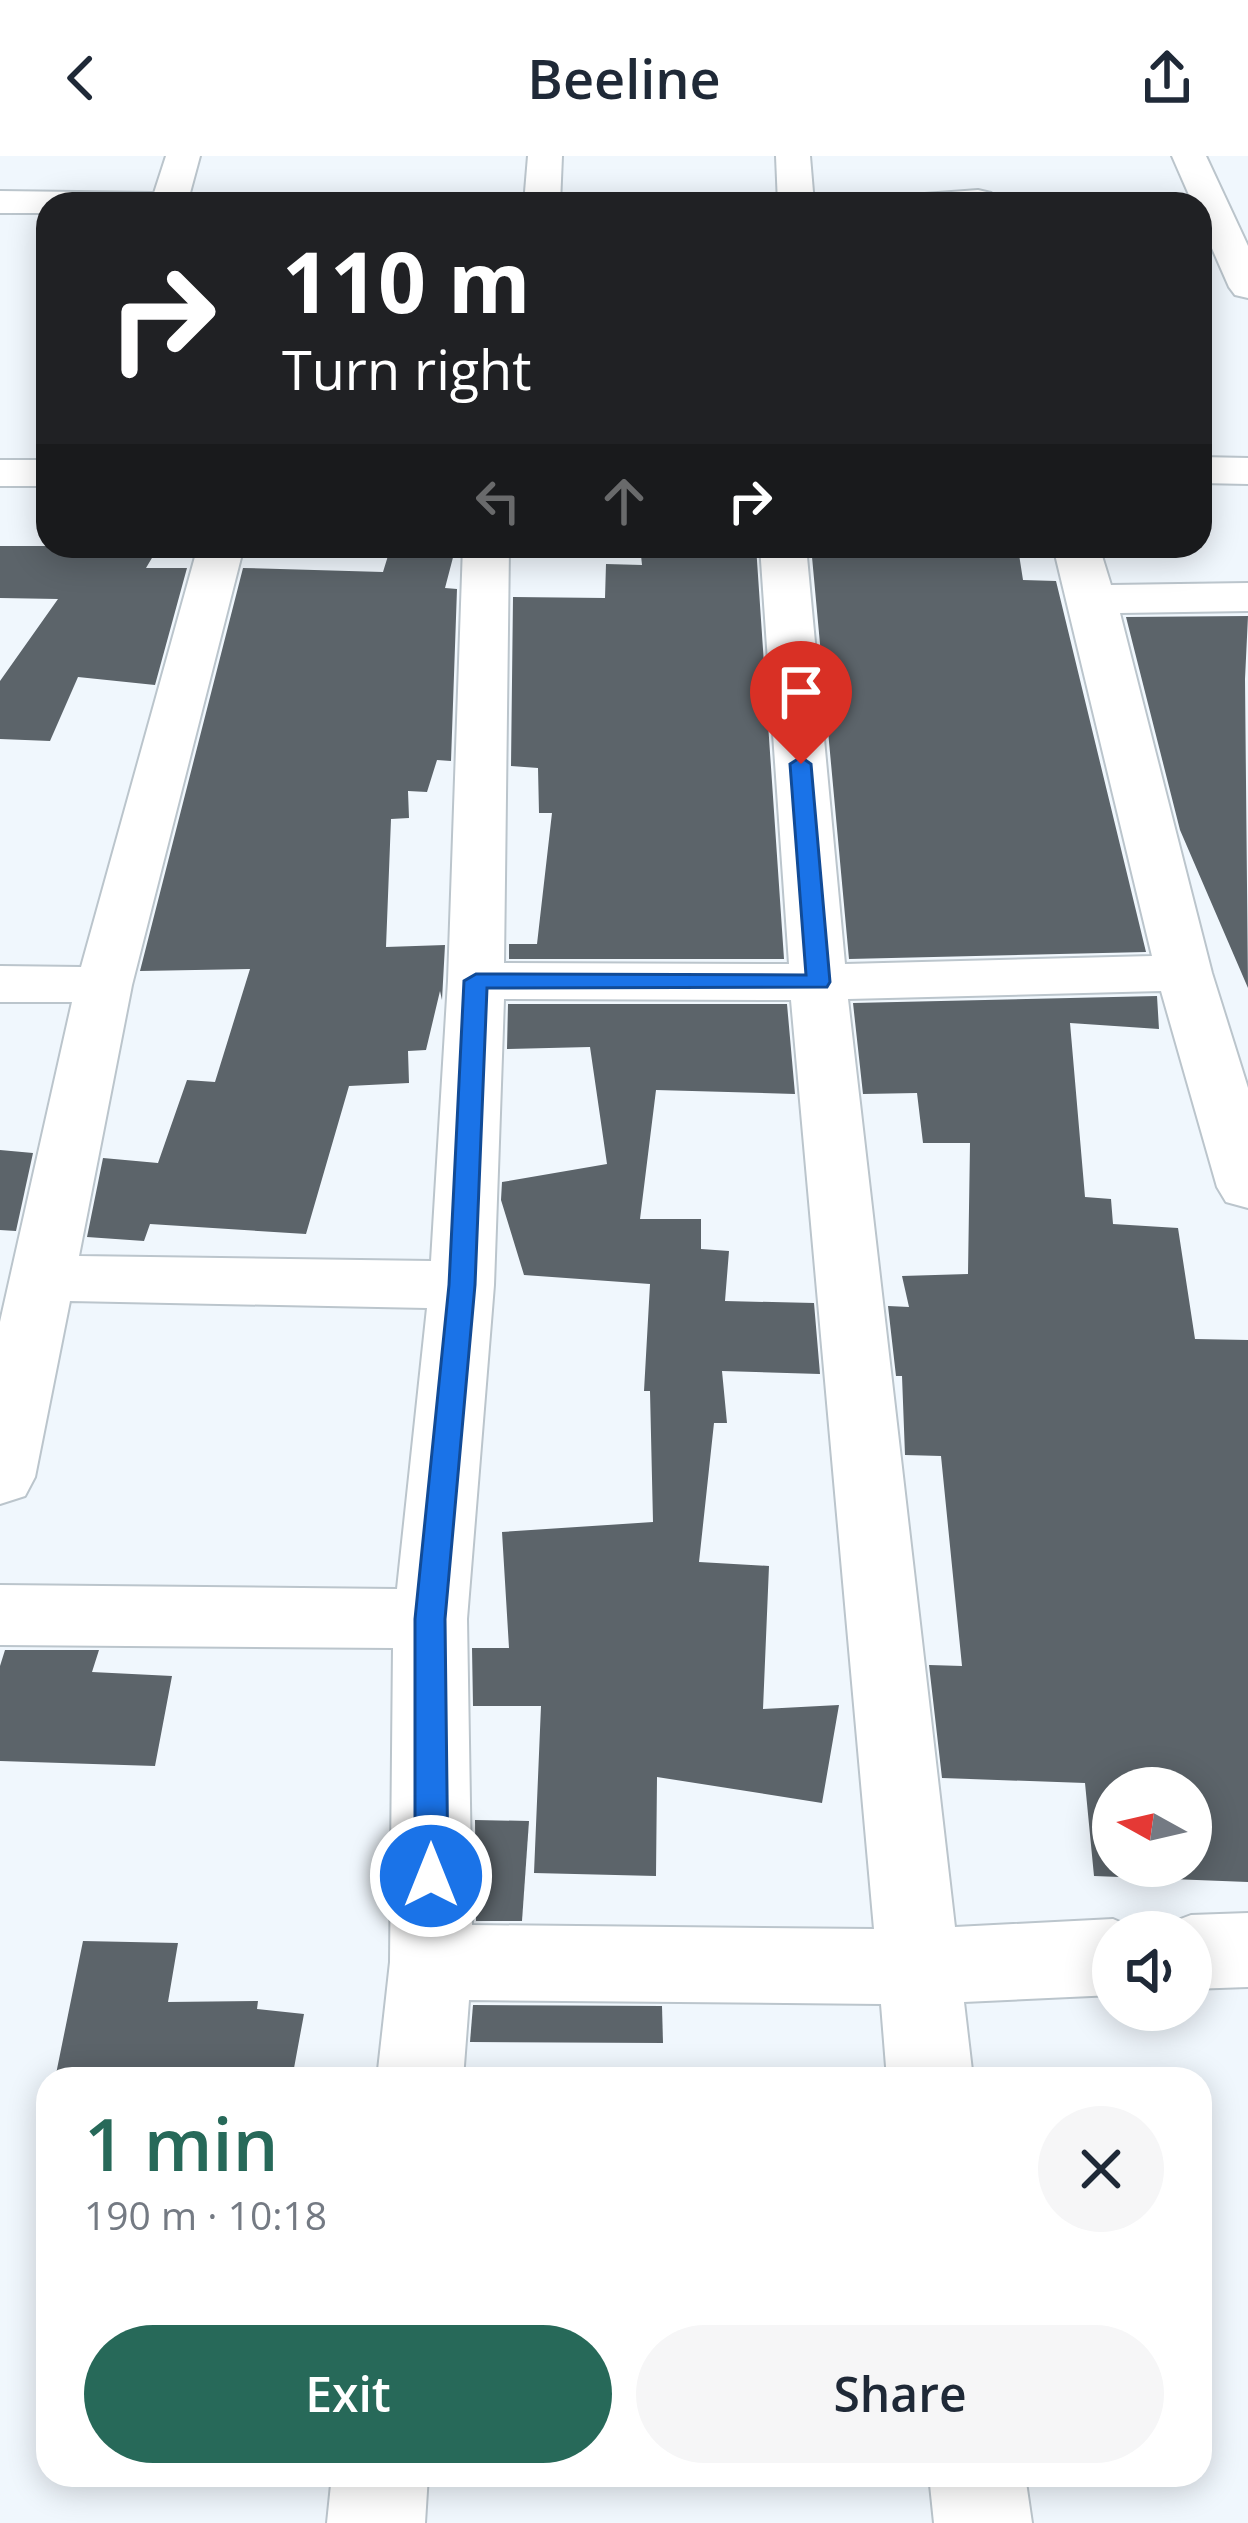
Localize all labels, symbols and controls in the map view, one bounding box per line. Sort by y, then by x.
text: Beeline [527,41,721,115]
icon: back [48,45,114,111]
icon: share [1134,45,1200,111]
text: 110 m [282,223,530,338]
icon: right [84,240,240,396]
text: Turn right [282,332,531,406]
icon: left [465,468,531,534]
icon: ahead [591,468,657,534]
icon: right [717,468,783,534]
pin [750,641,852,764]
icon: arrive [768,659,834,725]
north arrow [1092,1767,1212,1887]
map controls [1092,1767,1212,2031]
position arrow [368,1813,494,1939]
button: sound [1092,1911,1212,2031]
text: 1 min [84,2094,278,2192]
button: close [1038,2106,1164,2232]
text: 190 m · 10:18 [84,2188,327,2241]
button: Exit [84,2325,612,2463]
button: Share [636,2325,1164,2463]

